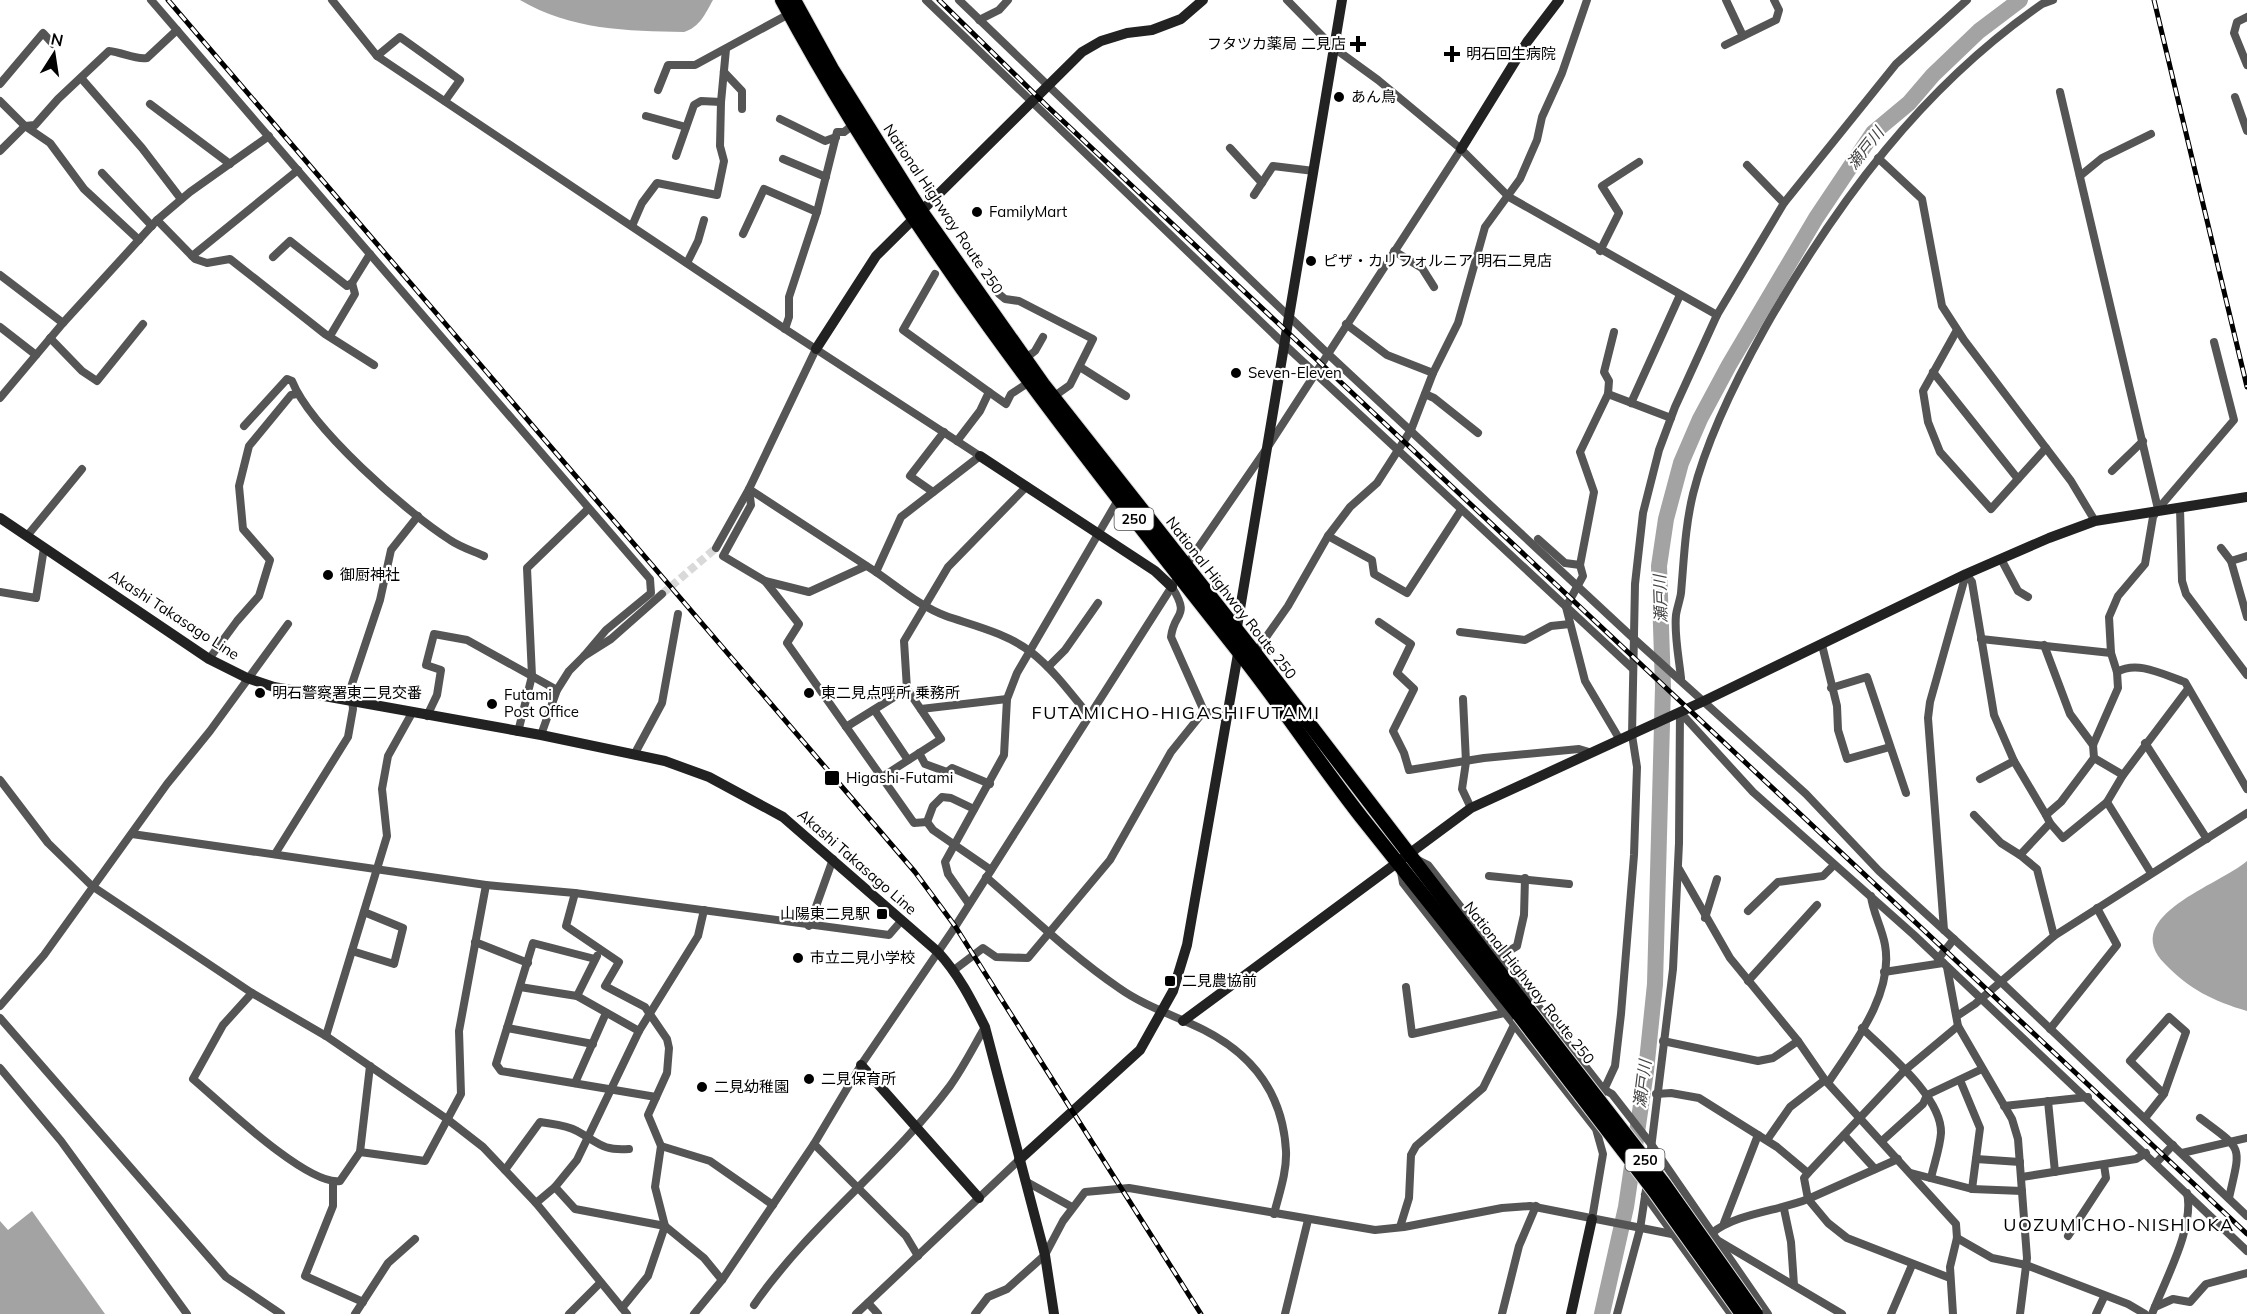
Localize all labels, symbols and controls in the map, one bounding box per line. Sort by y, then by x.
north arrow [24,24,84,84]
text: N [49,28,65,50]
place label: フタツカ薬局 二見店 [1207,34,1346,53]
marker: フタツカ薬局 二見店 [1351,37,1365,51]
place label: 明石回生病院 [1466,44,1556,63]
marker: 明石回生病院 [1443,45,1461,63]
place label: あん鳥 [1351,87,1396,106]
marker: あん鳥 [1332,90,1346,104]
street label: National Highway Route 250 [879,120,1008,297]
water label: 瀬戸川 [1842,121,1889,173]
place label: FamilyMart [989,202,1067,221]
marker: FamilyMart [970,205,984,219]
place label: ピザ・カリフォルニア 明石二見店 [1323,251,1552,270]
marker: ピザ・カリフォルニア 明石二見店 [1304,254,1318,268]
place label: Seven-Eleven [1248,363,1342,382]
marker: Seven-Eleven [1229,366,1243,380]
road number: 250 [1114,508,1154,530]
street label: National Highway Route 250 [1162,513,1301,683]
street label: Akashi Takasago Line [106,565,243,664]
place label: 御厨神社 [340,565,400,584]
marker: 御厨神社 [321,568,335,582]
water label: 瀬戸川 [1649,573,1671,623]
place label: 明石警察署東二見交番 [272,683,422,702]
place label: 東二見点呼所 乗務所 [821,683,960,702]
place label: Futami Post Office [504,685,579,721]
marker: 明石警察署東二見交番 [253,686,267,700]
marker: 東二見点呼所 乗務所 [802,686,816,700]
marker: Futami Post Office [485,697,499,711]
district label: FUTAMICHO-HIGASHIFUTAMI [1032,701,1320,724]
place label: Higashi-Futami [846,768,953,787]
marker: Higashi-Futami [823,769,841,787]
street label: Akashi Takasago Line [794,805,921,919]
street label: National Highway Route 250 [1460,898,1599,1068]
place label: 山陽東二見駅 [780,904,870,923]
marker: 山陽東二見駅 [875,907,889,921]
place label: 市立二見小学校 [810,948,915,967]
marker: 市立二見小学校 [791,951,805,965]
place label: 二見農協前 [1182,971,1257,990]
marker: 二見農協前 [1163,974,1177,988]
water label: 瀬戸川 [1629,1057,1655,1109]
place label: 二見保育所 [821,1069,896,1088]
marker: 二見保育所 [802,1072,816,1086]
place label: 二見幼稚園 [714,1077,789,1096]
marker: 二見幼稚園 [695,1080,709,1094]
road number: 250 [1626,1149,1664,1171]
district label: UOZUMICHO-NISHIOKA [2003,1213,2235,1236]

